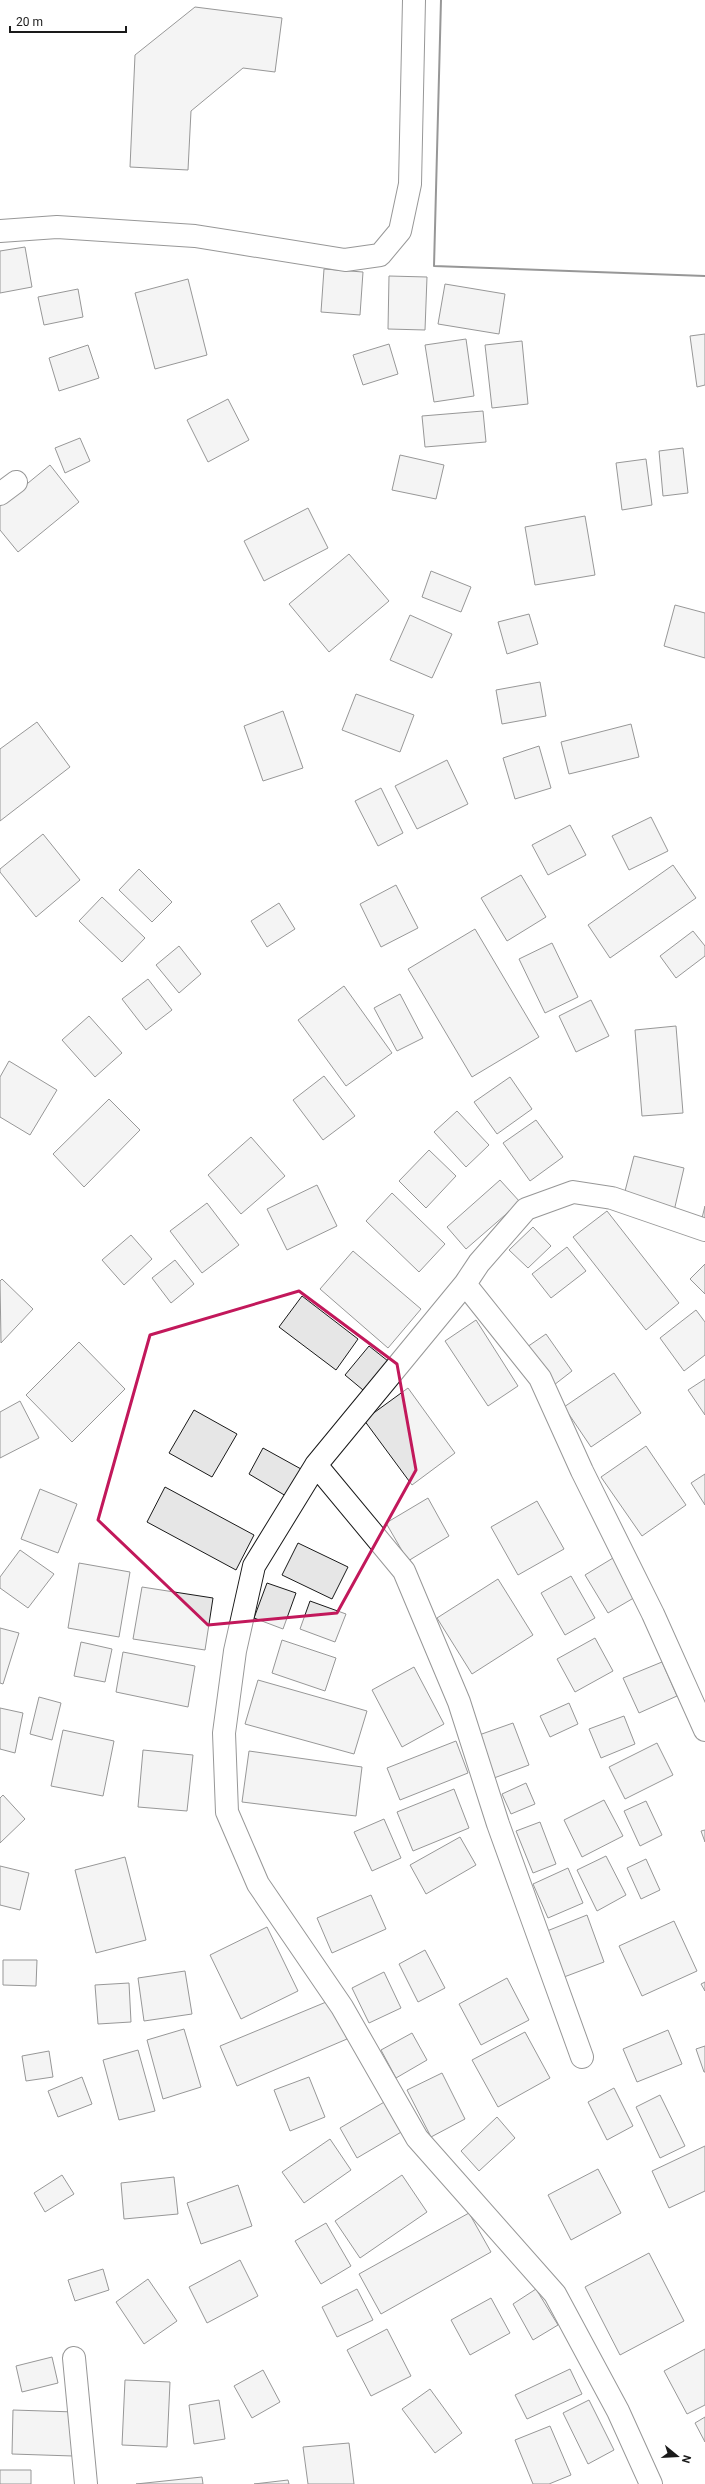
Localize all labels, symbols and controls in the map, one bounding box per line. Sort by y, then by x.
scale bar [10,8,126,34]
text: 20 m [16,15,43,29]
north arrow [657,2436,697,2476]
text: N [679,2453,693,2465]

